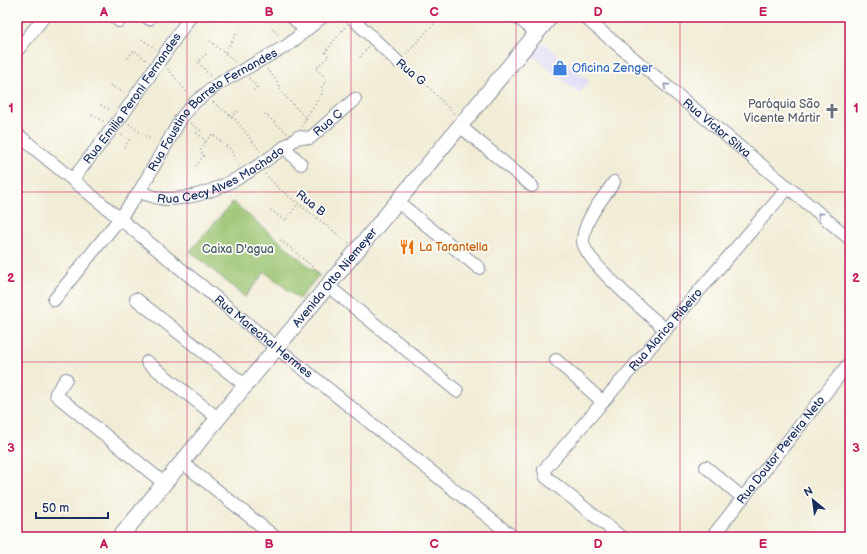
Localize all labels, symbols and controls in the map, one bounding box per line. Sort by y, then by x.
text: A [99,4,108,20]
text: B [264,4,274,20]
text: C [429,4,439,20]
text: D [593,4,603,20]
text: E [759,4,768,20]
street label: Rua Emilia Peroni Fernandes [80,30,185,167]
street label: Rua Faustino Barreto Fernandes [145,45,280,174]
street label: Rua G [393,56,429,89]
shop icon: Oficina Zenger [551,59,569,77]
place label: Oficina Zenger [572,61,653,76]
one-way arrow [664,84,671,91]
street label: Rua Victor Silva [679,95,754,161]
place label: Paróquia São Vicente Mártir [743,97,821,126]
text: 1 [8,100,14,116]
text: 1 [853,100,859,116]
church icon: Paróquia São Vicente Mártir [823,102,841,120]
street label: Rua C [310,106,346,140]
street label: Rua Cecy Alves Machado [156,143,287,207]
street label: Rua B [293,187,328,220]
one-way arrow [817,212,824,219]
street label: Avenida Otto Niemeyer [290,224,381,330]
restaurant icon: La Tarantella [398,238,416,256]
place label: La Tarantella [419,240,488,255]
park label: Caixa D'agua [202,242,274,257]
text: 2 [7,270,15,286]
text: 2 [852,270,860,286]
street label: Rua Alarico Ribeiro [626,285,706,374]
street label: Rua Marechal Hermes [211,292,315,382]
street label: Rua Doutor Pereira Neto [734,392,828,506]
text: 3 [7,440,15,456]
text: 3 [852,440,860,456]
north arrow [793,480,833,520]
scale bar [36,494,108,520]
text: 50 m [42,501,69,516]
text: A [99,536,108,552]
text: B [264,536,274,552]
text: C [429,536,439,552]
text: D [593,536,603,552]
text: E [759,536,768,552]

